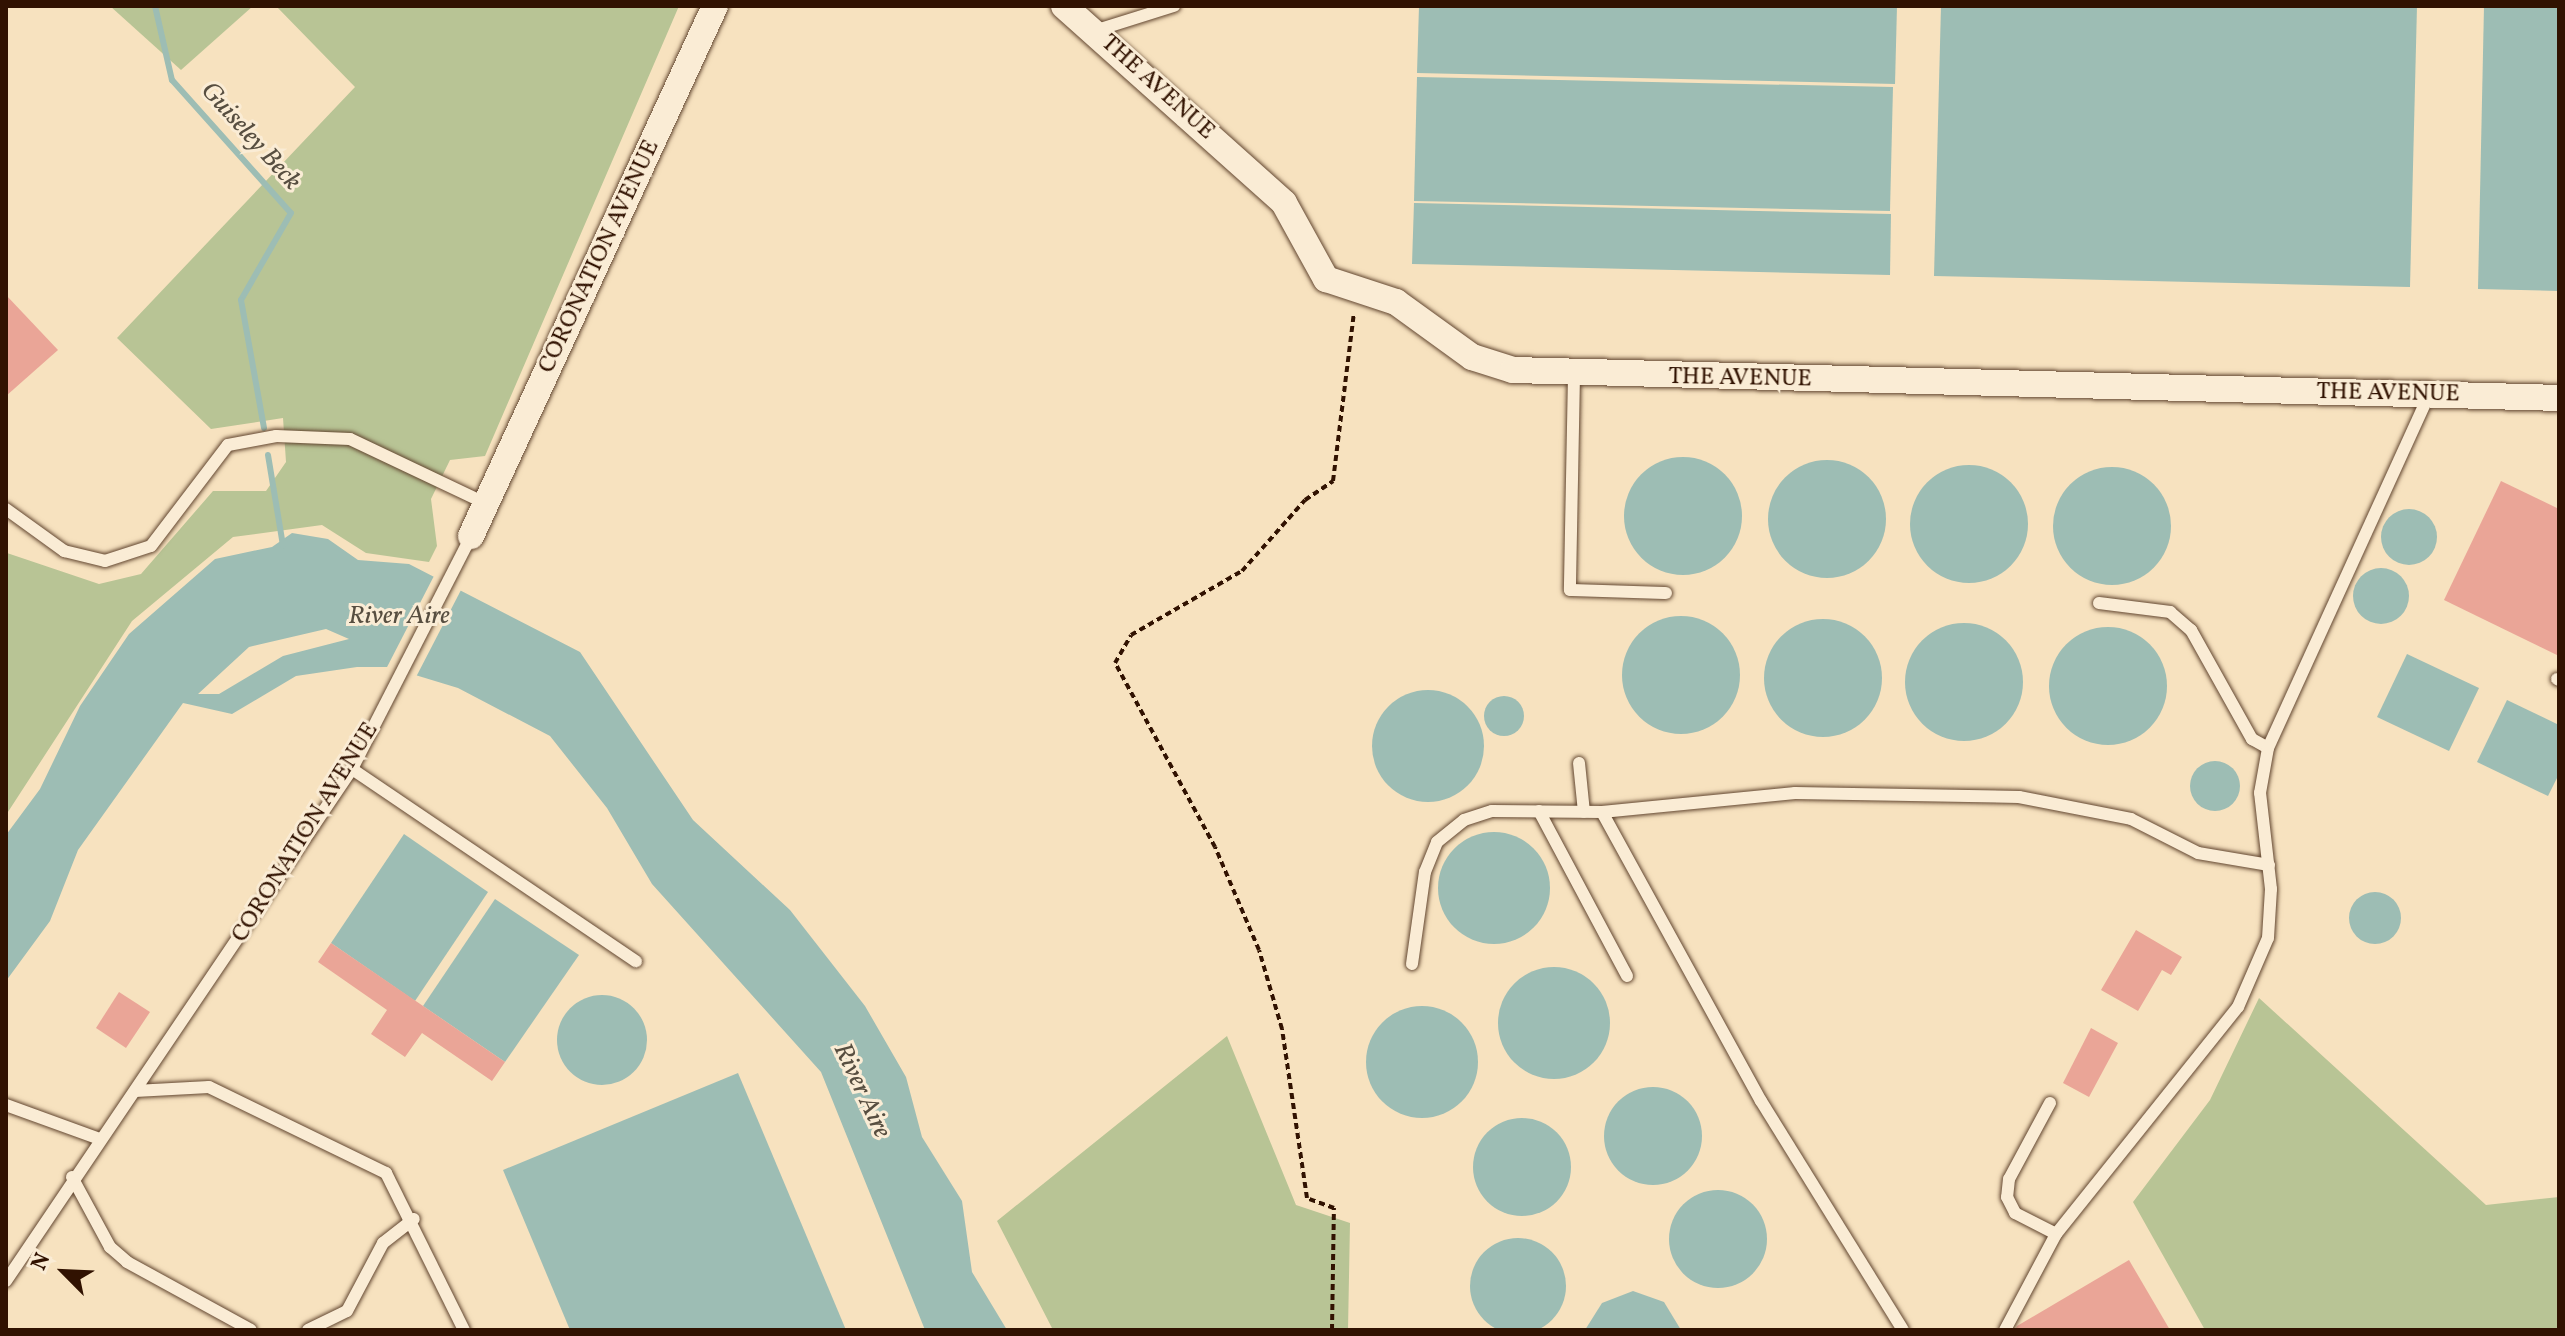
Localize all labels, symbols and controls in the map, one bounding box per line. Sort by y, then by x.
street label: THE AVENUE [1094,29,1220,147]
water label: Guiseley Beck [193,76,307,198]
street label: CORONATION AVENUE [533,136,667,378]
street label: THE AVENUE [1668,363,1812,395]
street label: THE AVENUE [2316,378,2460,410]
water label: River Aire [348,601,450,633]
street label: CORONATION AVENUE [227,718,385,948]
water label: River Aire [825,1038,897,1144]
north arrow [24,1232,104,1312]
text: N [24,1248,59,1276]

